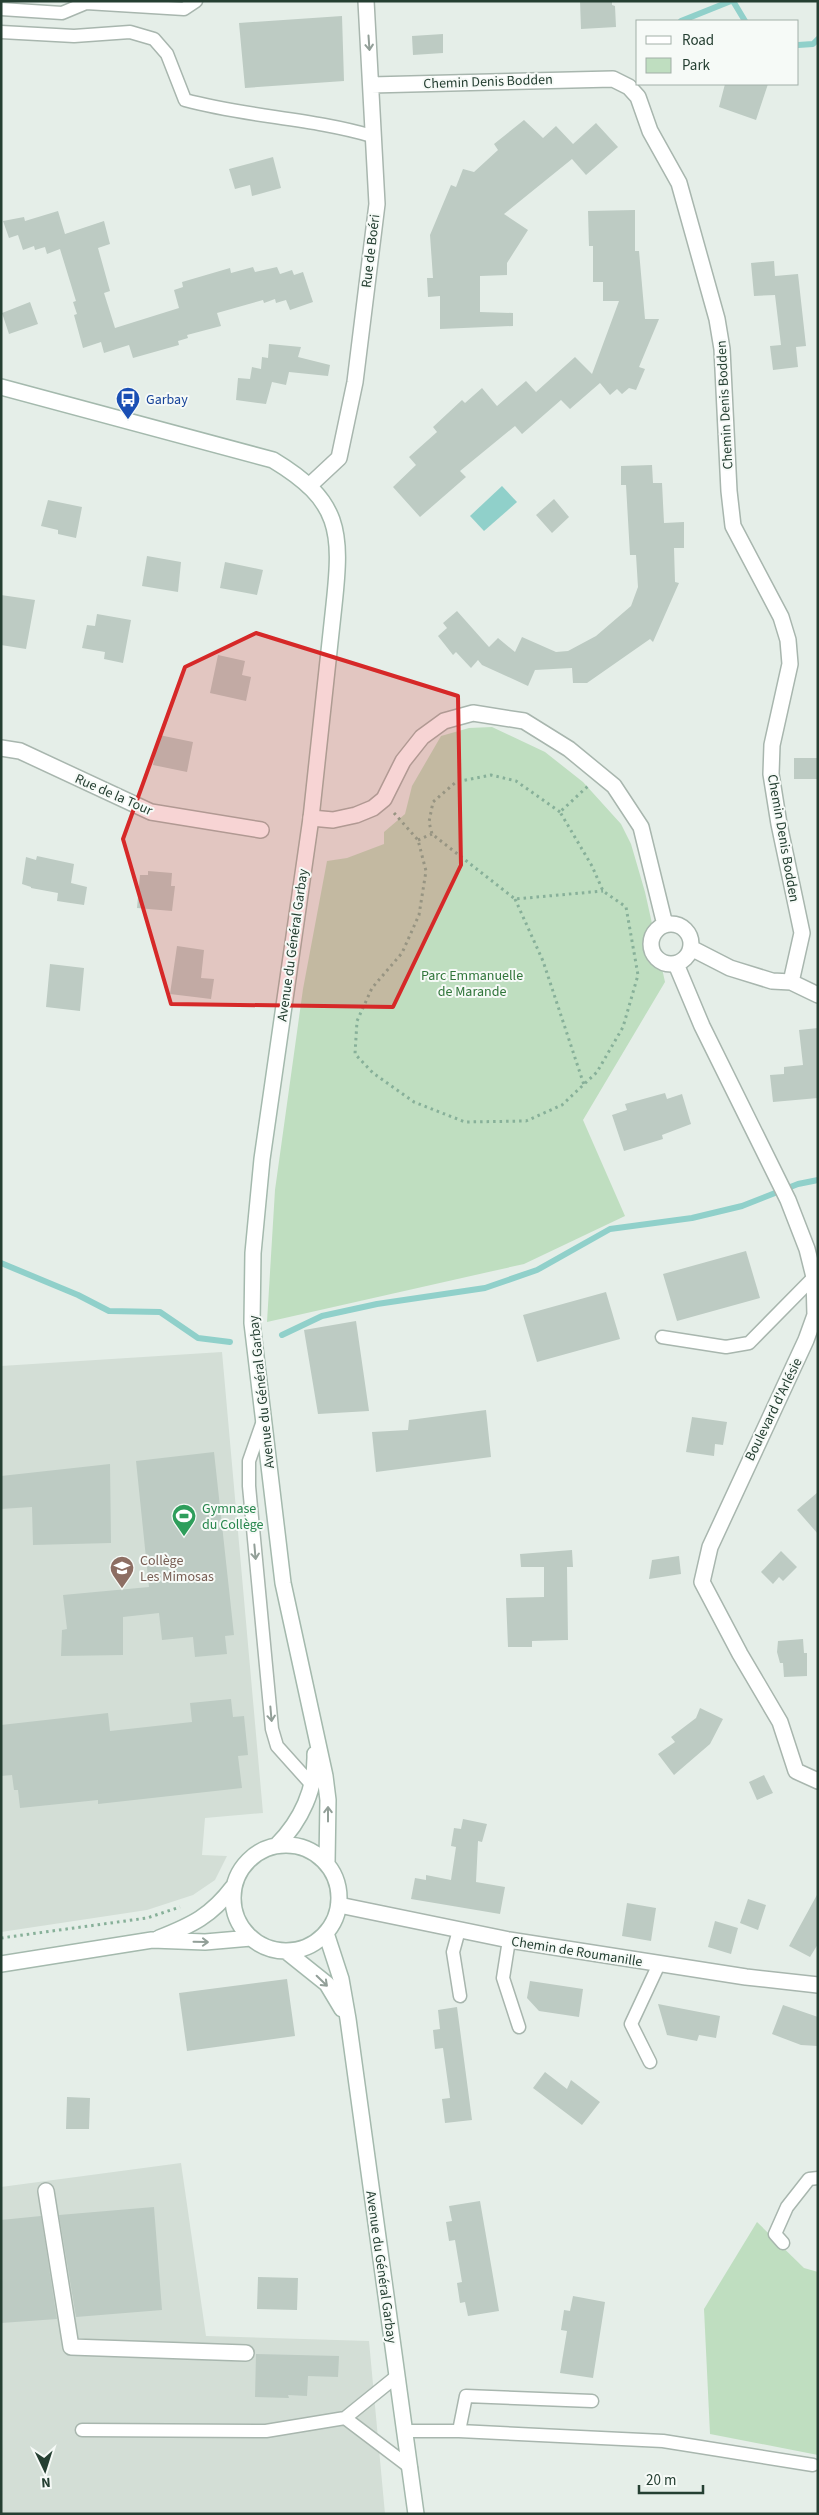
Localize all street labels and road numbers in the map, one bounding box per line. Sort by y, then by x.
street label: Chemin Denis Bodden [423,70,553,94]
street label: Rue de Boéri [357,213,385,289]
street label: Chemin Denis Bodden [712,340,738,470]
street label: Rue de la Tour [72,769,156,821]
street label: Chemin Denis Bodden [762,773,804,904]
street label: Avenue du Général Garbay [272,867,314,1023]
street label: Avenue du Général Garbay [244,1314,280,1470]
street label: Boulevard d'Arlésie [740,1355,808,1464]
street label: Chemin de Roumanille [510,1932,644,1972]
street label: Avenue du Général Garbay [360,2190,402,2345]

